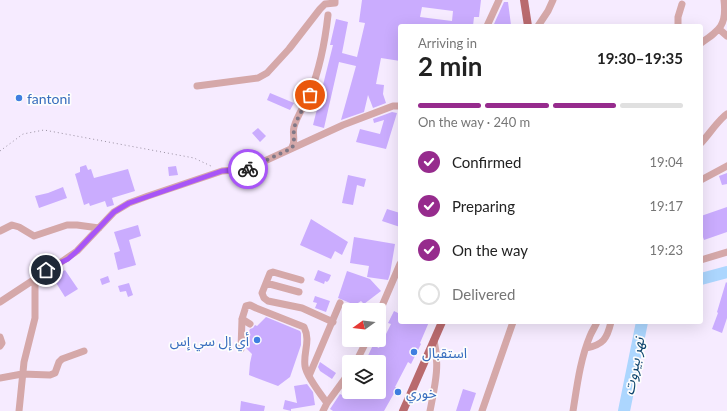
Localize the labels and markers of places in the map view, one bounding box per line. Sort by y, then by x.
pin [293,78,327,112]
place label: fantoni [27,90,71,107]
marker: fantoni [14,93,24,103]
pin [29,253,63,287]
place label: أي إل سي إس [170,332,249,352]
marker: أي إل سي إس [252,335,262,345]
place label: استقبال [422,344,467,362]
marker: استقبال [409,347,419,357]
place label: خوري [406,384,437,404]
marker: خوري [393,387,403,397]

